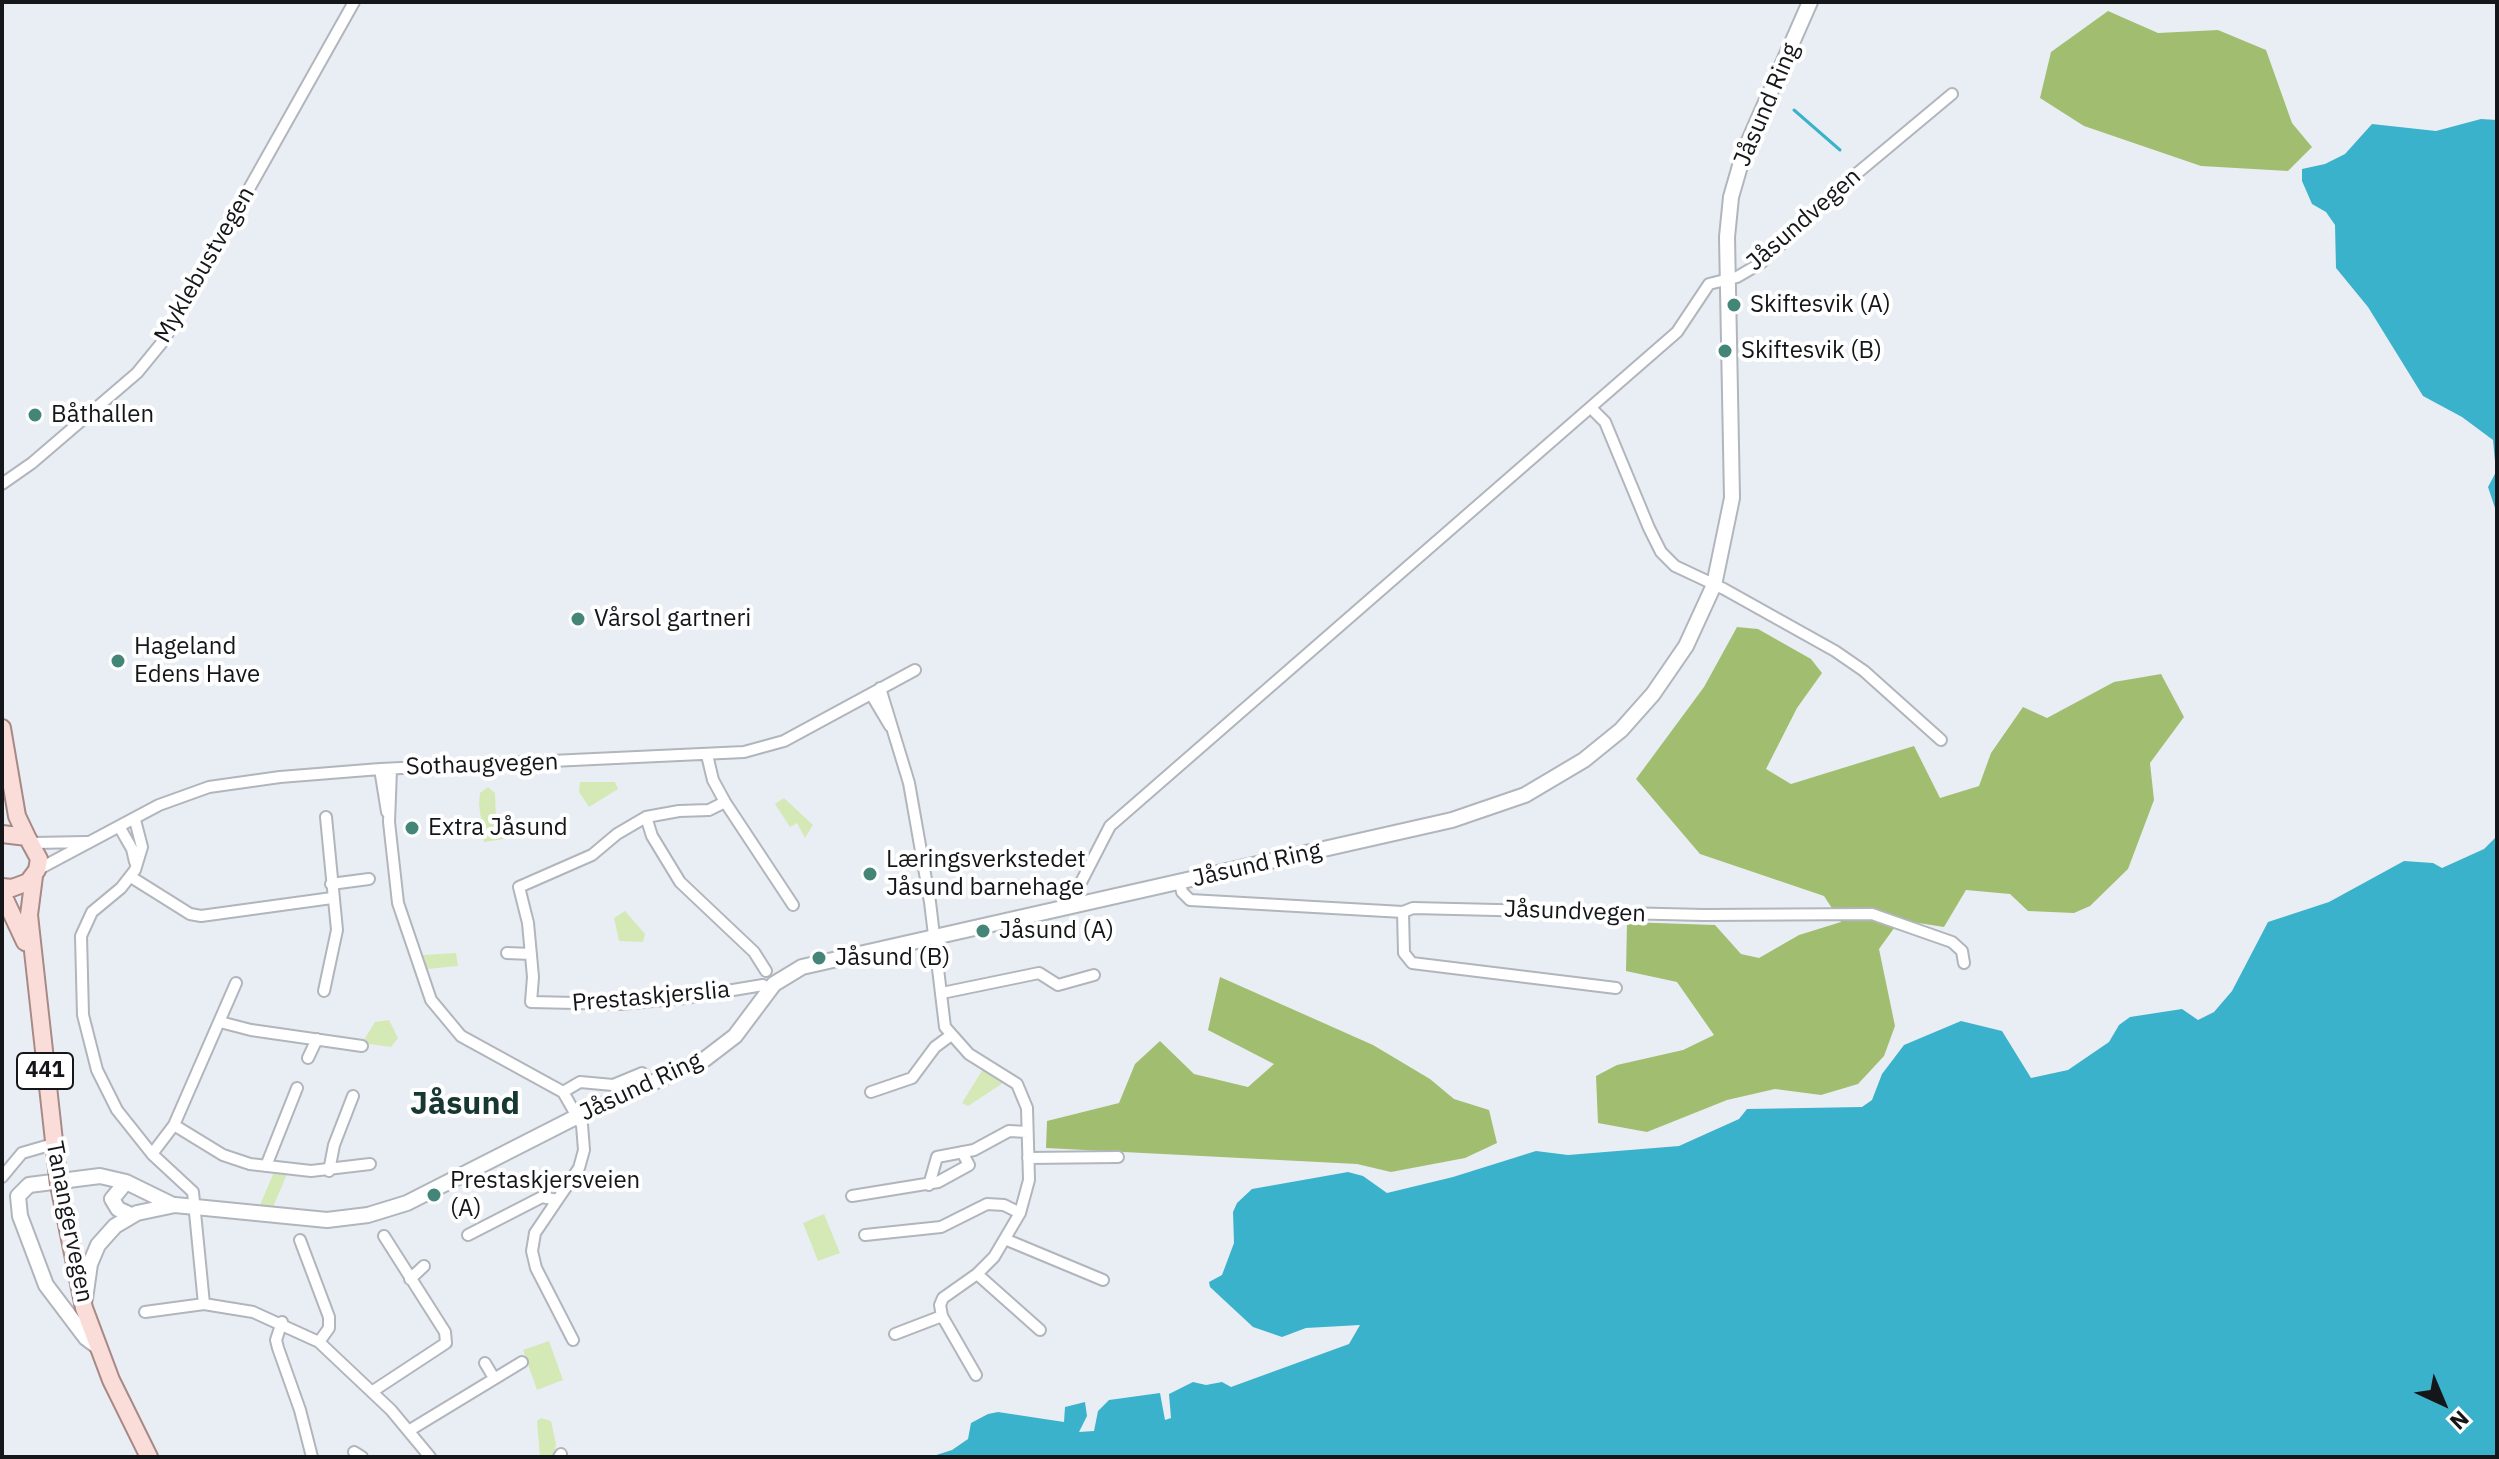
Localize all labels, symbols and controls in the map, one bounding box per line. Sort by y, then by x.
street label: Jåsund Ring [1728,39,1806,171]
street label: Jåsundvegen [1741,163,1867,277]
street label: Myklebustvegen [149,182,261,348]
place label: Skiftesvik (A) [1750,291,1891,319]
marker: Skiftesvik (A) [1725,296,1743,314]
place label: Skiftesvik (B) [1741,337,1882,365]
marker: Skiftesvik (B) [1716,342,1734,360]
place label: Båthallen [51,401,154,429]
marker: Båthallen [26,406,44,424]
place label: Vårsol gartneri [594,605,751,633]
marker: Vårsol gartneri [569,610,587,628]
place label: Hageland Edens Have [134,633,260,689]
marker: Hageland Edens Have [109,652,127,670]
street label: Sothaugvegen [405,748,559,782]
place label: Extra Jåsund [428,814,568,842]
marker: Extra Jåsund [403,819,421,837]
street label: Jåsund Ring [1190,836,1324,894]
place label: Læringsverkstedet Jåsund barnehage [886,846,1086,902]
marker: Læringsverkstedet Jåsund barnehage [861,865,879,883]
street label: Jåsundvegen [1504,895,1646,929]
place label: Jåsund (A) [999,917,1114,945]
marker: Jåsund (A) [974,922,992,940]
place label: Jåsund (B) [835,944,950,972]
marker: Jåsund (B) [810,949,828,967]
street label: Prestaskjerslia [571,976,731,1018]
street label: Jåsund Ring [575,1046,707,1128]
road number: 441 [17,1053,73,1089]
district label: Jåsund [410,1086,520,1124]
street label: Tanangervegen [39,1139,99,1305]
place label: Prestaskjersveien (A) [450,1167,640,1223]
marker: Prestaskjersveien (A) [425,1186,443,1204]
north arrow [2403,1363,2483,1443]
text: N [2444,1405,2476,1437]

